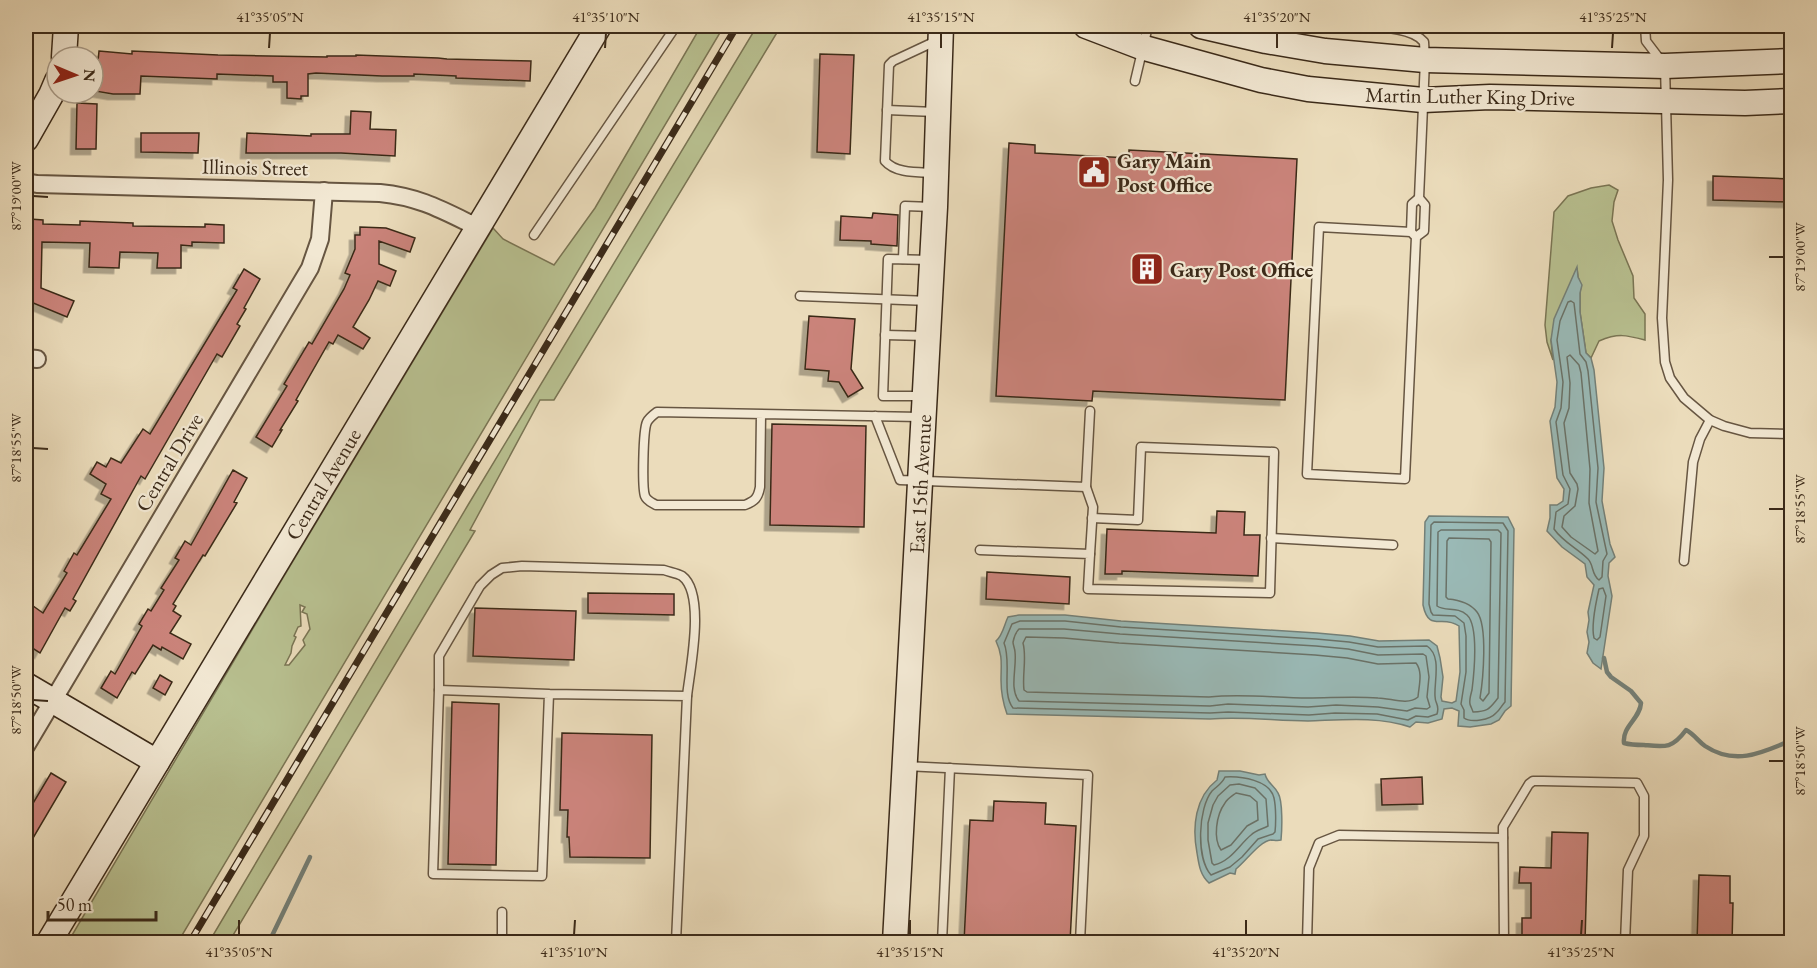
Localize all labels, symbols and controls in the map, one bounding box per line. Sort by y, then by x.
text: 41°35'05"N [236,7,304,26]
text: 41°35'10"N [572,7,640,26]
text: 41°35'15"N [907,7,975,26]
text: 41°35'20"N [1243,7,1311,26]
text: 41°35'25"N [1579,7,1647,26]
north arrow [45,45,105,105]
text: N [79,69,100,82]
street label: Martin Luther King Drive [1365,81,1575,111]
place label: Gary Main Post Office [1117,147,1212,198]
street label: Illinois Street [202,153,309,181]
public building icon: Gary Main Post Office [1076,154,1112,190]
text: 87°19'00"W [6,161,25,231]
text: 87°19'00"W [1790,222,1809,292]
building icon: Gary Post Office [1129,251,1165,287]
place label: Gary Post Office [1170,256,1313,283]
street label: Central Drive [129,408,209,516]
text: 87°18'55"W [6,413,25,483]
street label: East 15th Avenue [903,414,937,554]
street label: Central Avenue [279,423,367,545]
text: 87°18'55"W [1790,474,1809,544]
text: 87°18'50"W [6,665,25,735]
text: 87°18'50"W [1790,726,1809,796]
scale bar [48,884,156,922]
text: 50 m [57,893,92,916]
text: 41°35'05"N [205,942,273,961]
text: 41°35'10"N [540,942,608,961]
text: 41°35'15"N [876,942,944,961]
text: 41°35'20"N [1212,942,1280,961]
text: 41°35'25"N [1547,942,1615,961]

